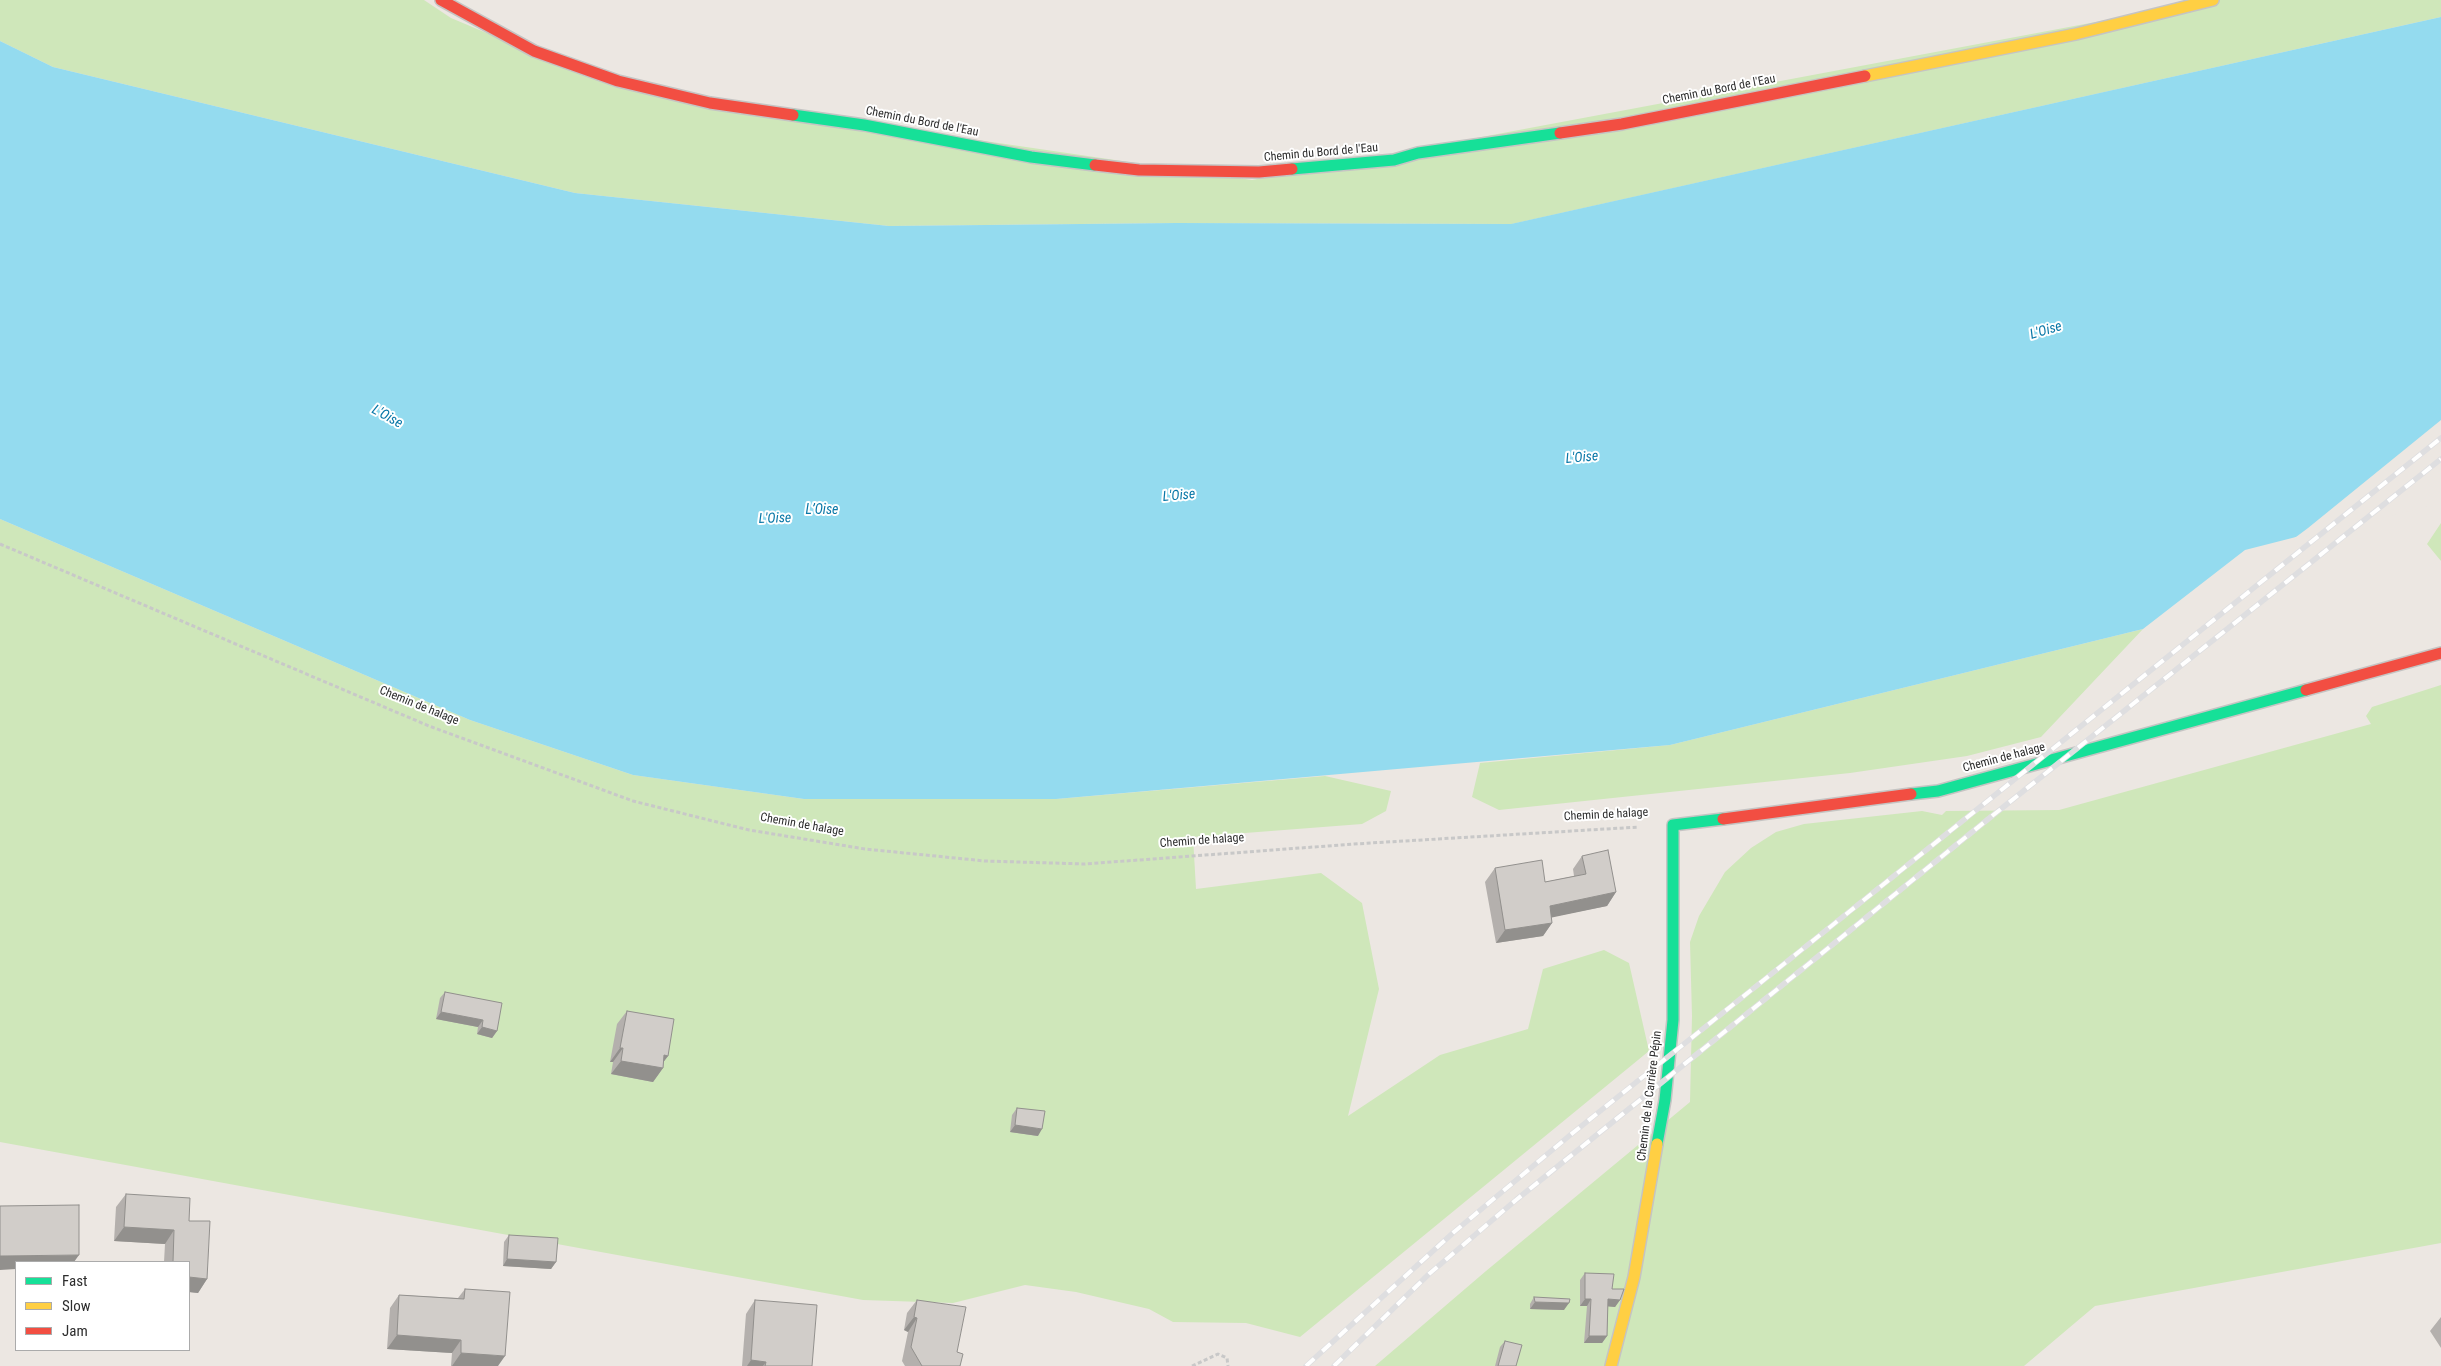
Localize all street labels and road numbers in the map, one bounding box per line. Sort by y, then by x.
street label: Chemin du Bord de l'Eau [1661,72,1777,108]
street label: Chemin du Bord de l'Eau [864,104,980,140]
street label: Chemin du Bord de l'Eau [1263,141,1379,165]
street label: Chemin de halage [377,683,461,729]
street label: Chemin de halage [1961,740,2047,776]
street label: Chemin de halage [1563,806,1649,824]
street label: Chemin de halage [759,811,845,839]
street label: Chemin de halage [1159,831,1245,851]
street label: Chemin de la Carrière Pépin [1635,1030,1665,1162]

